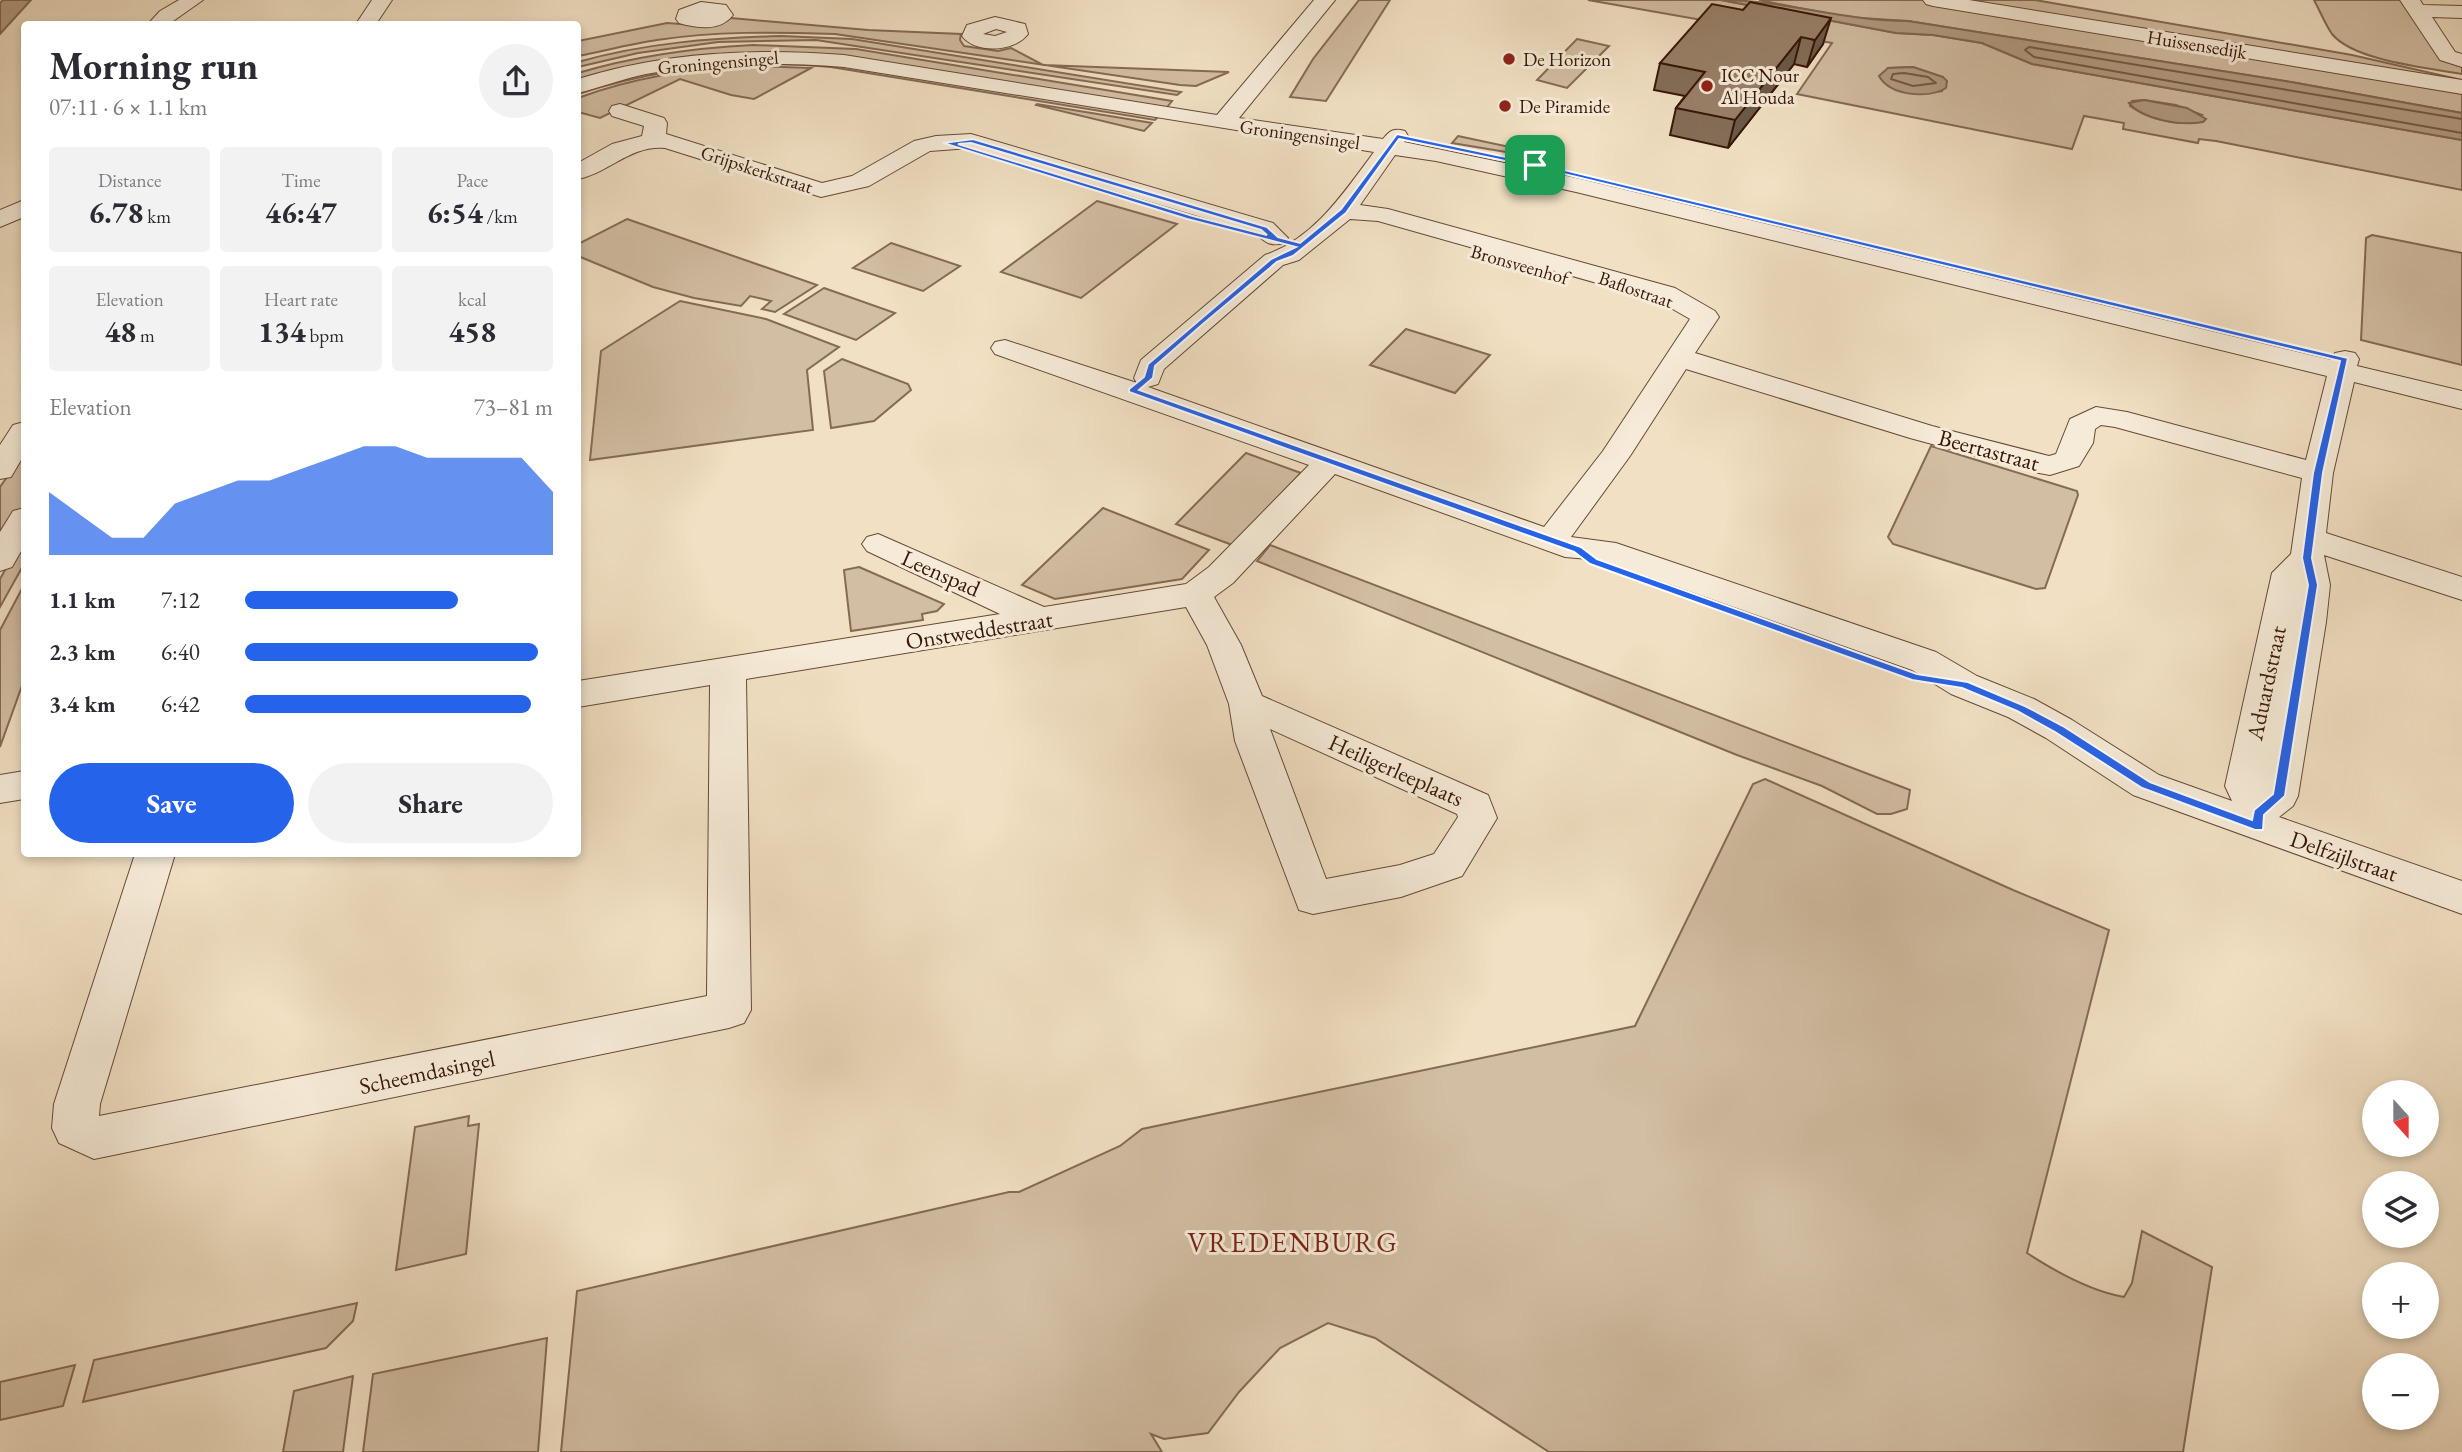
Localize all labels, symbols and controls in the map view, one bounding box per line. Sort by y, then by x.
street label: Huissensedijk [2145,24,2250,65]
text: Morning run [49,41,258,90]
button: share [479,44,553,118]
street label: Groningensingel [657,45,780,80]
place label: De Horizon [1523,47,1611,72]
marker: De Horizon [1501,51,1517,67]
place label: ICC Nour Al Houda [1720,63,1800,110]
marker: ICC Nour Al Houda [1699,78,1715,94]
text: 07:11 · 6 × 1.1 km [49,92,207,122]
place label: De Piramide [1519,94,1610,119]
marker: De Piramide [1497,98,1513,114]
street label: Groningensingel [1238,114,1362,155]
pin [1505,135,1565,195]
street label: Grijpskerkstraat [698,140,816,199]
icon: arrive [1516,146,1554,184]
text: Distance [98,168,161,193]
text: Time [281,168,321,193]
text: Pace [456,168,488,193]
text: 6.78 [88,193,143,232]
text: 46:47 [265,193,337,232]
text: 6:54 [427,193,483,232]
text: km [143,204,171,229]
text: /km [483,204,518,229]
street label: Bronsveenhof [1468,239,1574,291]
street label: Baflostraat [1595,265,1676,314]
text: Elevation [95,287,164,312]
text: Heart rate [264,287,338,312]
text: kcal [458,287,487,312]
text: 48 [104,312,136,351]
text: 134 [258,312,306,351]
text: 458 [449,312,496,351]
text: m [136,323,155,348]
text: bpm [306,323,344,348]
text: Elevation [49,392,132,422]
text: 73–81 m [474,392,553,422]
street label: Beertastraat [1935,422,2043,478]
street label: Leenspad [897,542,985,604]
text: 1.1 km [49,585,116,615]
text: 7:12 [161,585,200,615]
street label: Onstweddestraat [903,603,1055,656]
street label: Aduardstraat [2239,622,2293,744]
text: 2.3 km [49,637,116,667]
text: 6:40 [161,637,200,667]
text: 3.4 km [49,689,116,719]
text: 6:42 [161,689,200,719]
street label: Heiligerleeplaats [1324,727,1468,813]
button: Save [49,763,294,843]
button: Share [308,763,553,843]
street label: Delfzijlstraat [2286,824,2403,889]
street label: Scheemdasingel [356,1043,498,1101]
north arrow [2362,1080,2440,1157]
map controls [2362,1080,2439,1430]
button: layers [2362,1171,2439,1248]
district label: VREDENBURG [1187,1224,1399,1260]
button: + [2362,1262,2439,1339]
button: − [2362,1353,2439,1430]

